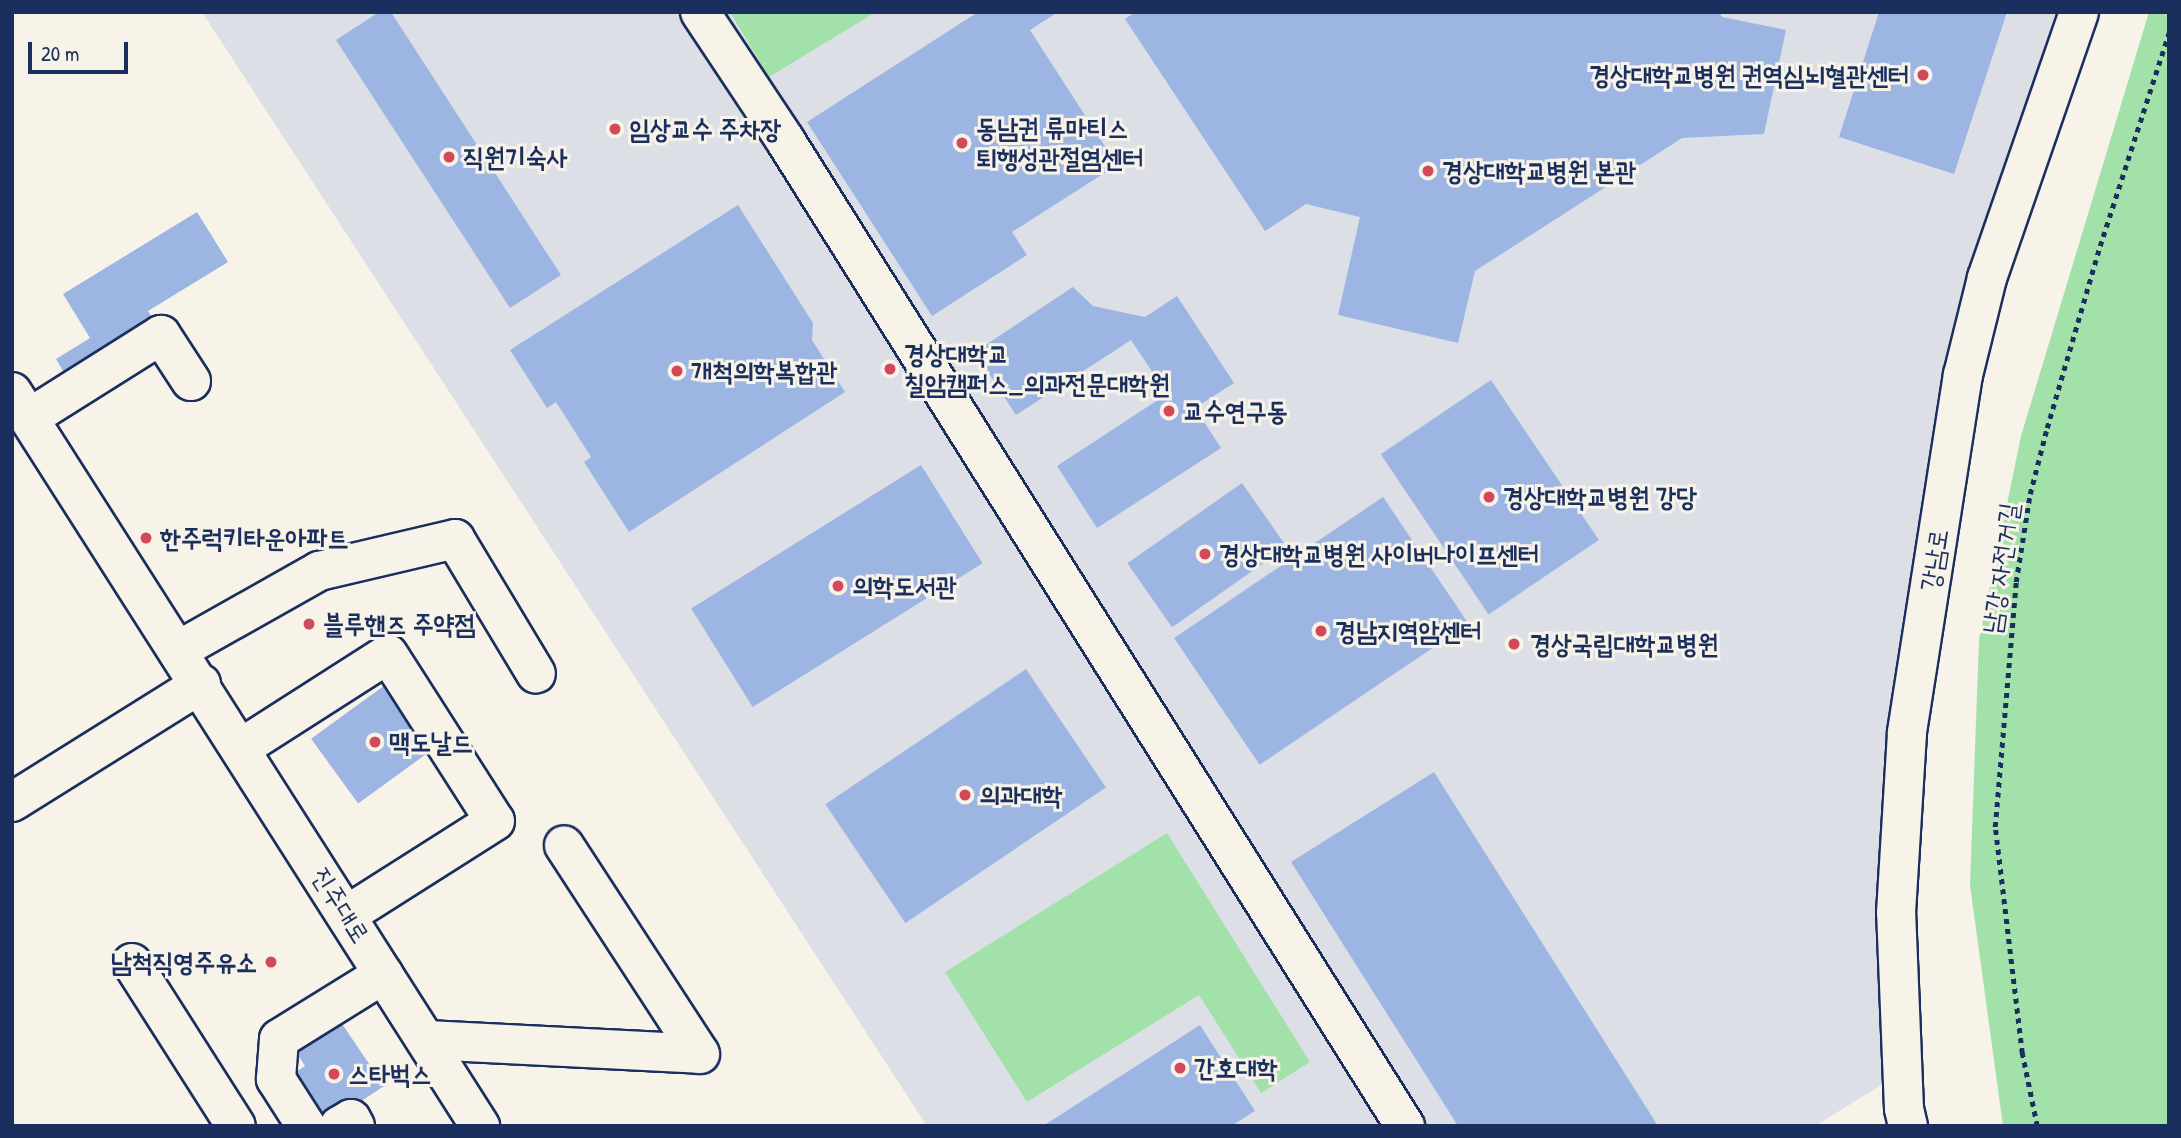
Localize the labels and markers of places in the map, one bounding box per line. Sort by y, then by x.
place label: 경상대학교병원 권역심뇌혈관센터 [1589,59,1909,91]
marker: 경상대학교병원 권역심뇌혈관센터 [1915,67,1931,83]
place label: 동남권 류마티스 퇴행성관절염센터 [976,112,1143,174]
place label: 임상교수 주차장 [629,113,781,145]
marker: 임상교수 주차장 [607,121,623,137]
marker: 동남권 류마티스 퇴행성관절염센터 [954,135,970,151]
place label: 직원기숙사 [463,141,568,173]
marker: 직원기숙사 [441,149,457,165]
place label: 경상대학교병원 본관 [1442,155,1636,187]
marker: 경상대학교병원 본관 [1420,163,1436,179]
place label: 경상대학교 칠암캠퍼스_의과전문대학원 [904,338,1170,400]
place label: 개척의학복합관 [691,355,837,387]
marker: 경상대학교 칠암캠퍼스_의과전문대학원 [882,361,898,377]
marker: 개척의학복합관 [669,363,685,379]
place label: 교수연구동 [1183,395,1288,427]
marker: 교수연구동 [1161,403,1177,419]
place label: 경상대학교병원 강당 [1503,481,1697,513]
marker: 경상대학교병원 강당 [1481,489,1497,505]
place label: 한주럭키타운아파트 [160,522,348,554]
marker: 한주럭키타운아파트 [138,530,154,546]
place label: 경상대학교병원 사이버나이프센터 [1219,538,1539,570]
marker: 경상대학교병원 사이버나이프센터 [1197,546,1213,562]
place label: 의학도서관 [852,570,957,602]
marker: 의학도서관 [830,578,846,594]
place label: 블루핸즈 주약점 [323,608,475,640]
place label: 경남지역암센터 [1335,615,1481,647]
marker: 블루핸즈 주약점 [301,616,317,632]
marker: 경남지역암센터 [1313,623,1329,639]
place label: 경상국립대학교병원 [1530,628,1718,660]
marker: 경상국립대학교병원 [1504,634,1524,654]
place label: 맥도날드 [389,726,473,758]
marker: 맥도날드 [367,734,383,750]
place label: 의과대학 [979,779,1063,811]
marker: 의과대학 [957,787,973,803]
place label: 남척직영주유소 [111,946,257,978]
marker: 남척직영주유소 [263,954,279,970]
place label: 간호대학 [1194,1052,1278,1084]
place label: 스타벅스 [348,1058,432,1090]
marker: 간호대학 [1172,1060,1188,1076]
marker: 스타벅스 [326,1066,342,1082]

